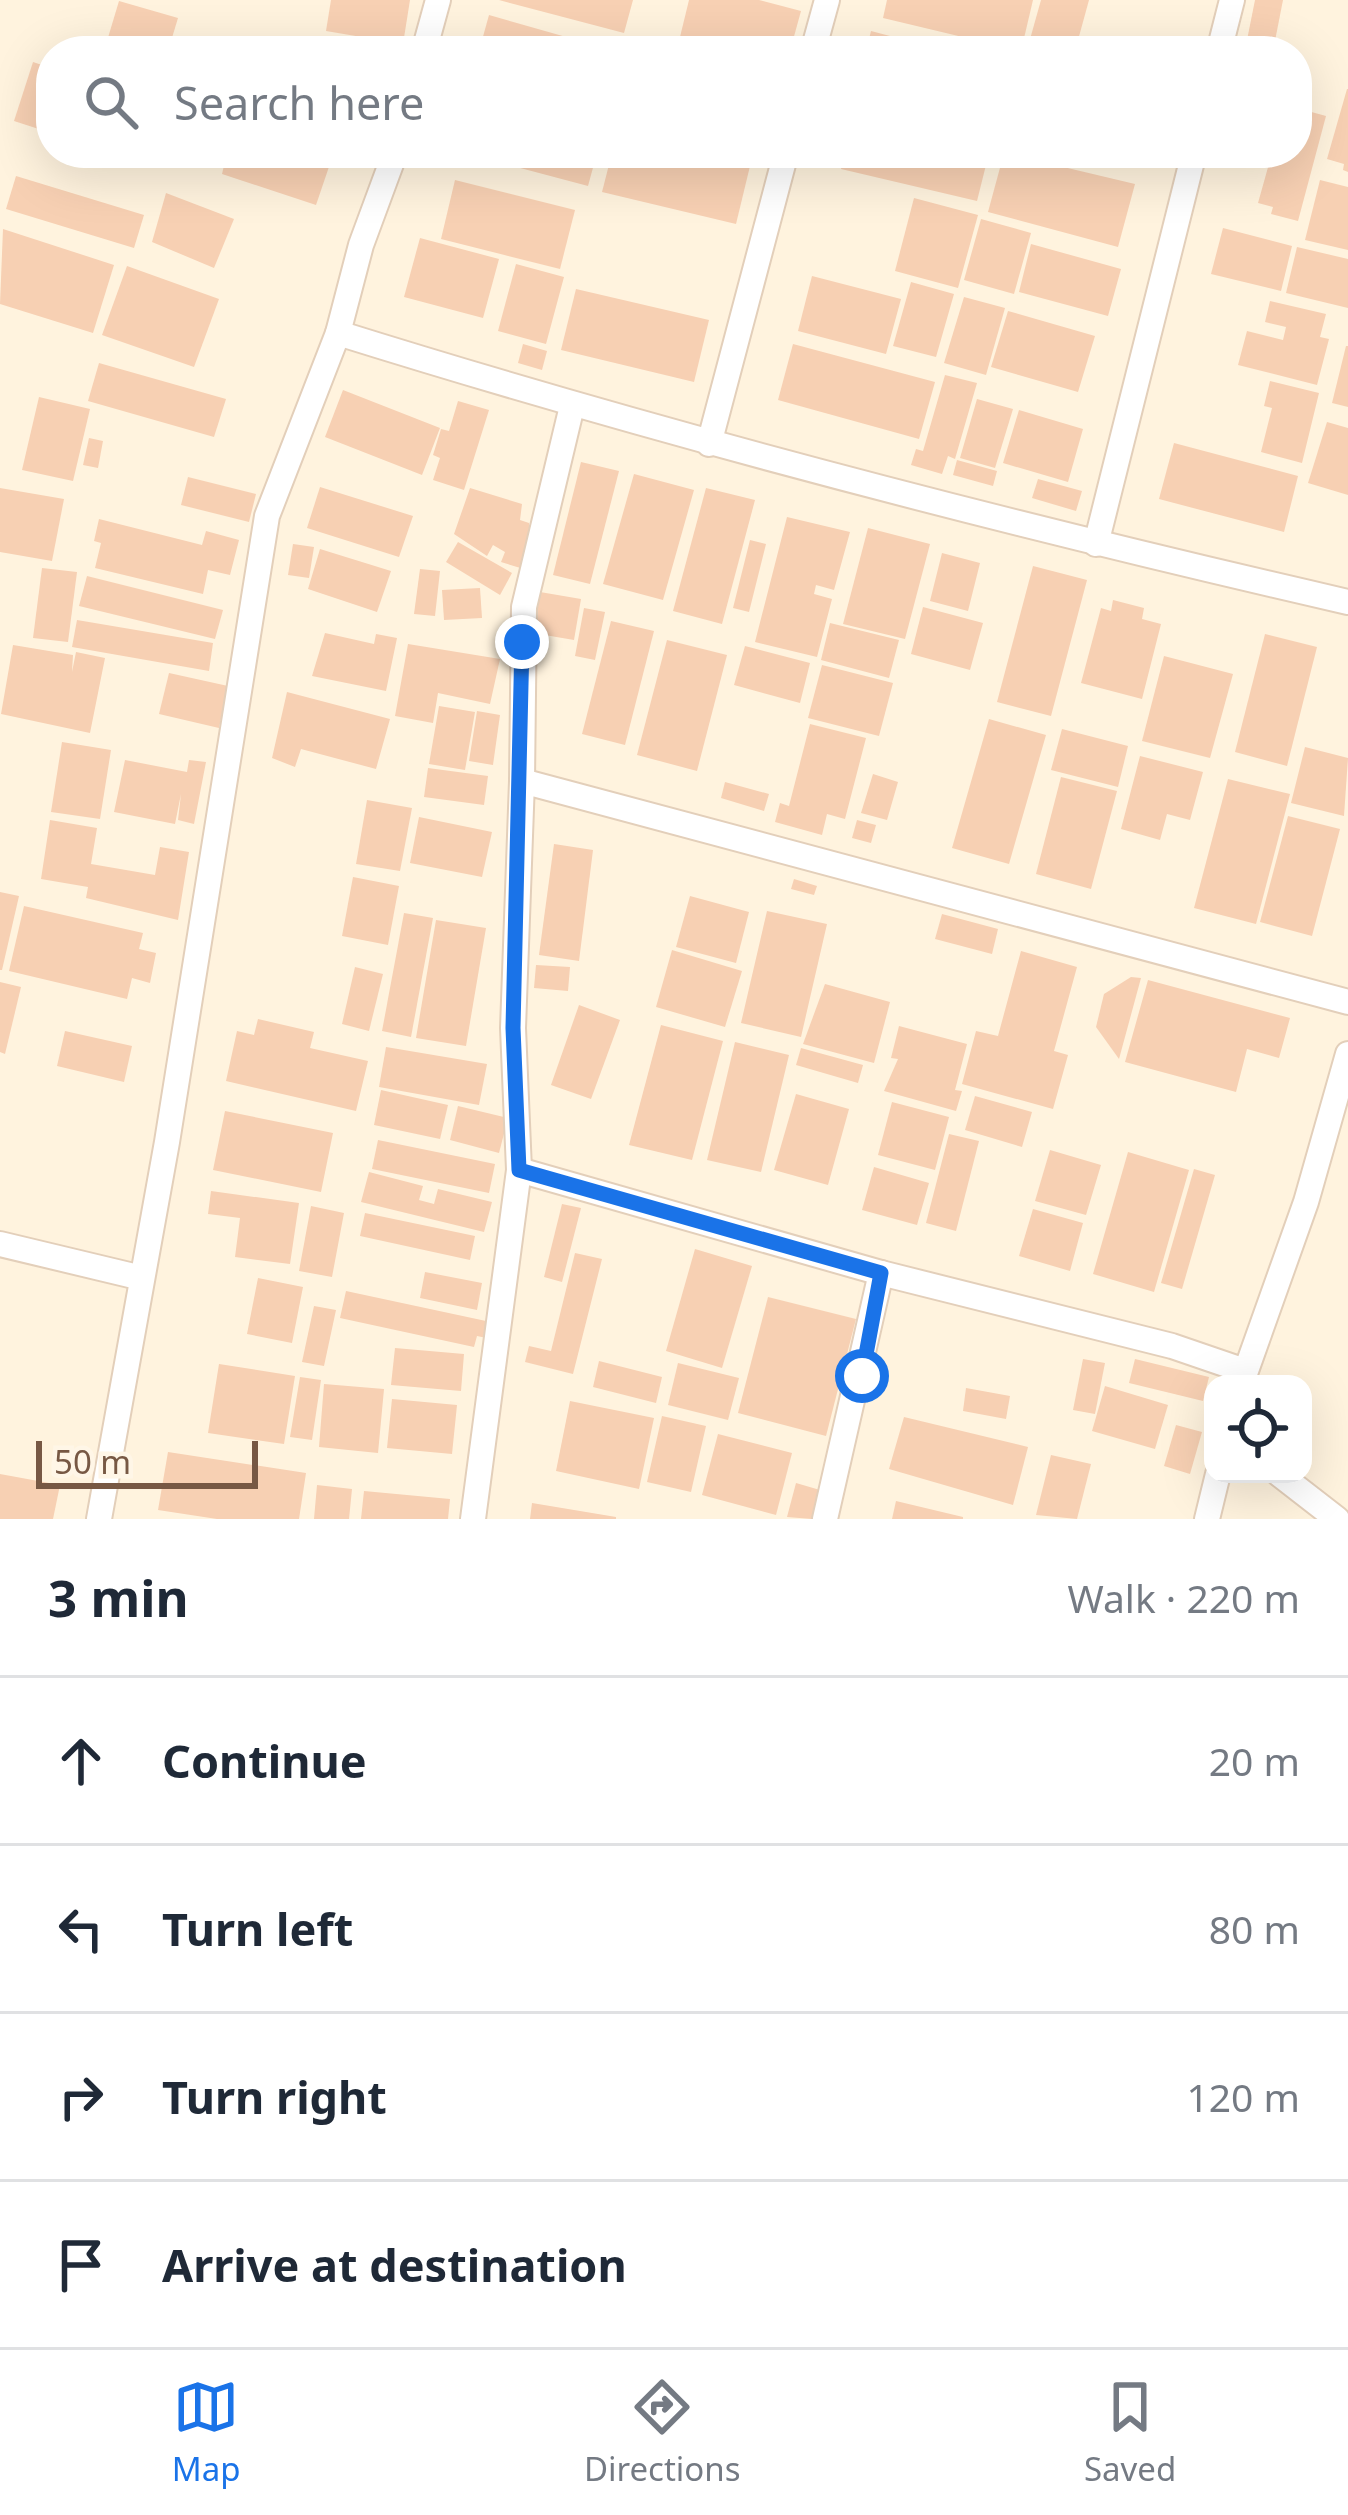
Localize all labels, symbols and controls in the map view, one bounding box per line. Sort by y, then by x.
search box [36,36,1312,168]
icon: search [78,69,144,135]
text: Search here [174,72,424,133]
route end [495,615,549,669]
route start [835,1349,889,1403]
map controls [1204,1375,1312,1483]
button: locate [1204,1375,1312,1483]
scale bar [36,1435,258,1488]
text: 50 m [54,1439,131,1484]
text: 3 min [48,1562,189,1632]
text: Walk · 220 m [1067,1571,1300,1624]
icon: ahead [48,1728,114,1794]
text: Continue [162,1730,367,1791]
text: 20 m [1209,1734,1300,1787]
icon: left [48,1896,114,1962]
text: Turn left [162,1898,353,1959]
text: 80 m [1209,1902,1300,1955]
icon: right [48,2064,114,2130]
text: Turn right [162,2066,387,2127]
text: 120 m [1186,2070,1300,2123]
icon: arrive [48,2232,114,2298]
text: Arrive at destination [162,2234,627,2295]
tab: Map [172,2374,240,2491]
tab: Directions [584,2374,741,2491]
tab: Saved [1084,2374,1176,2491]

